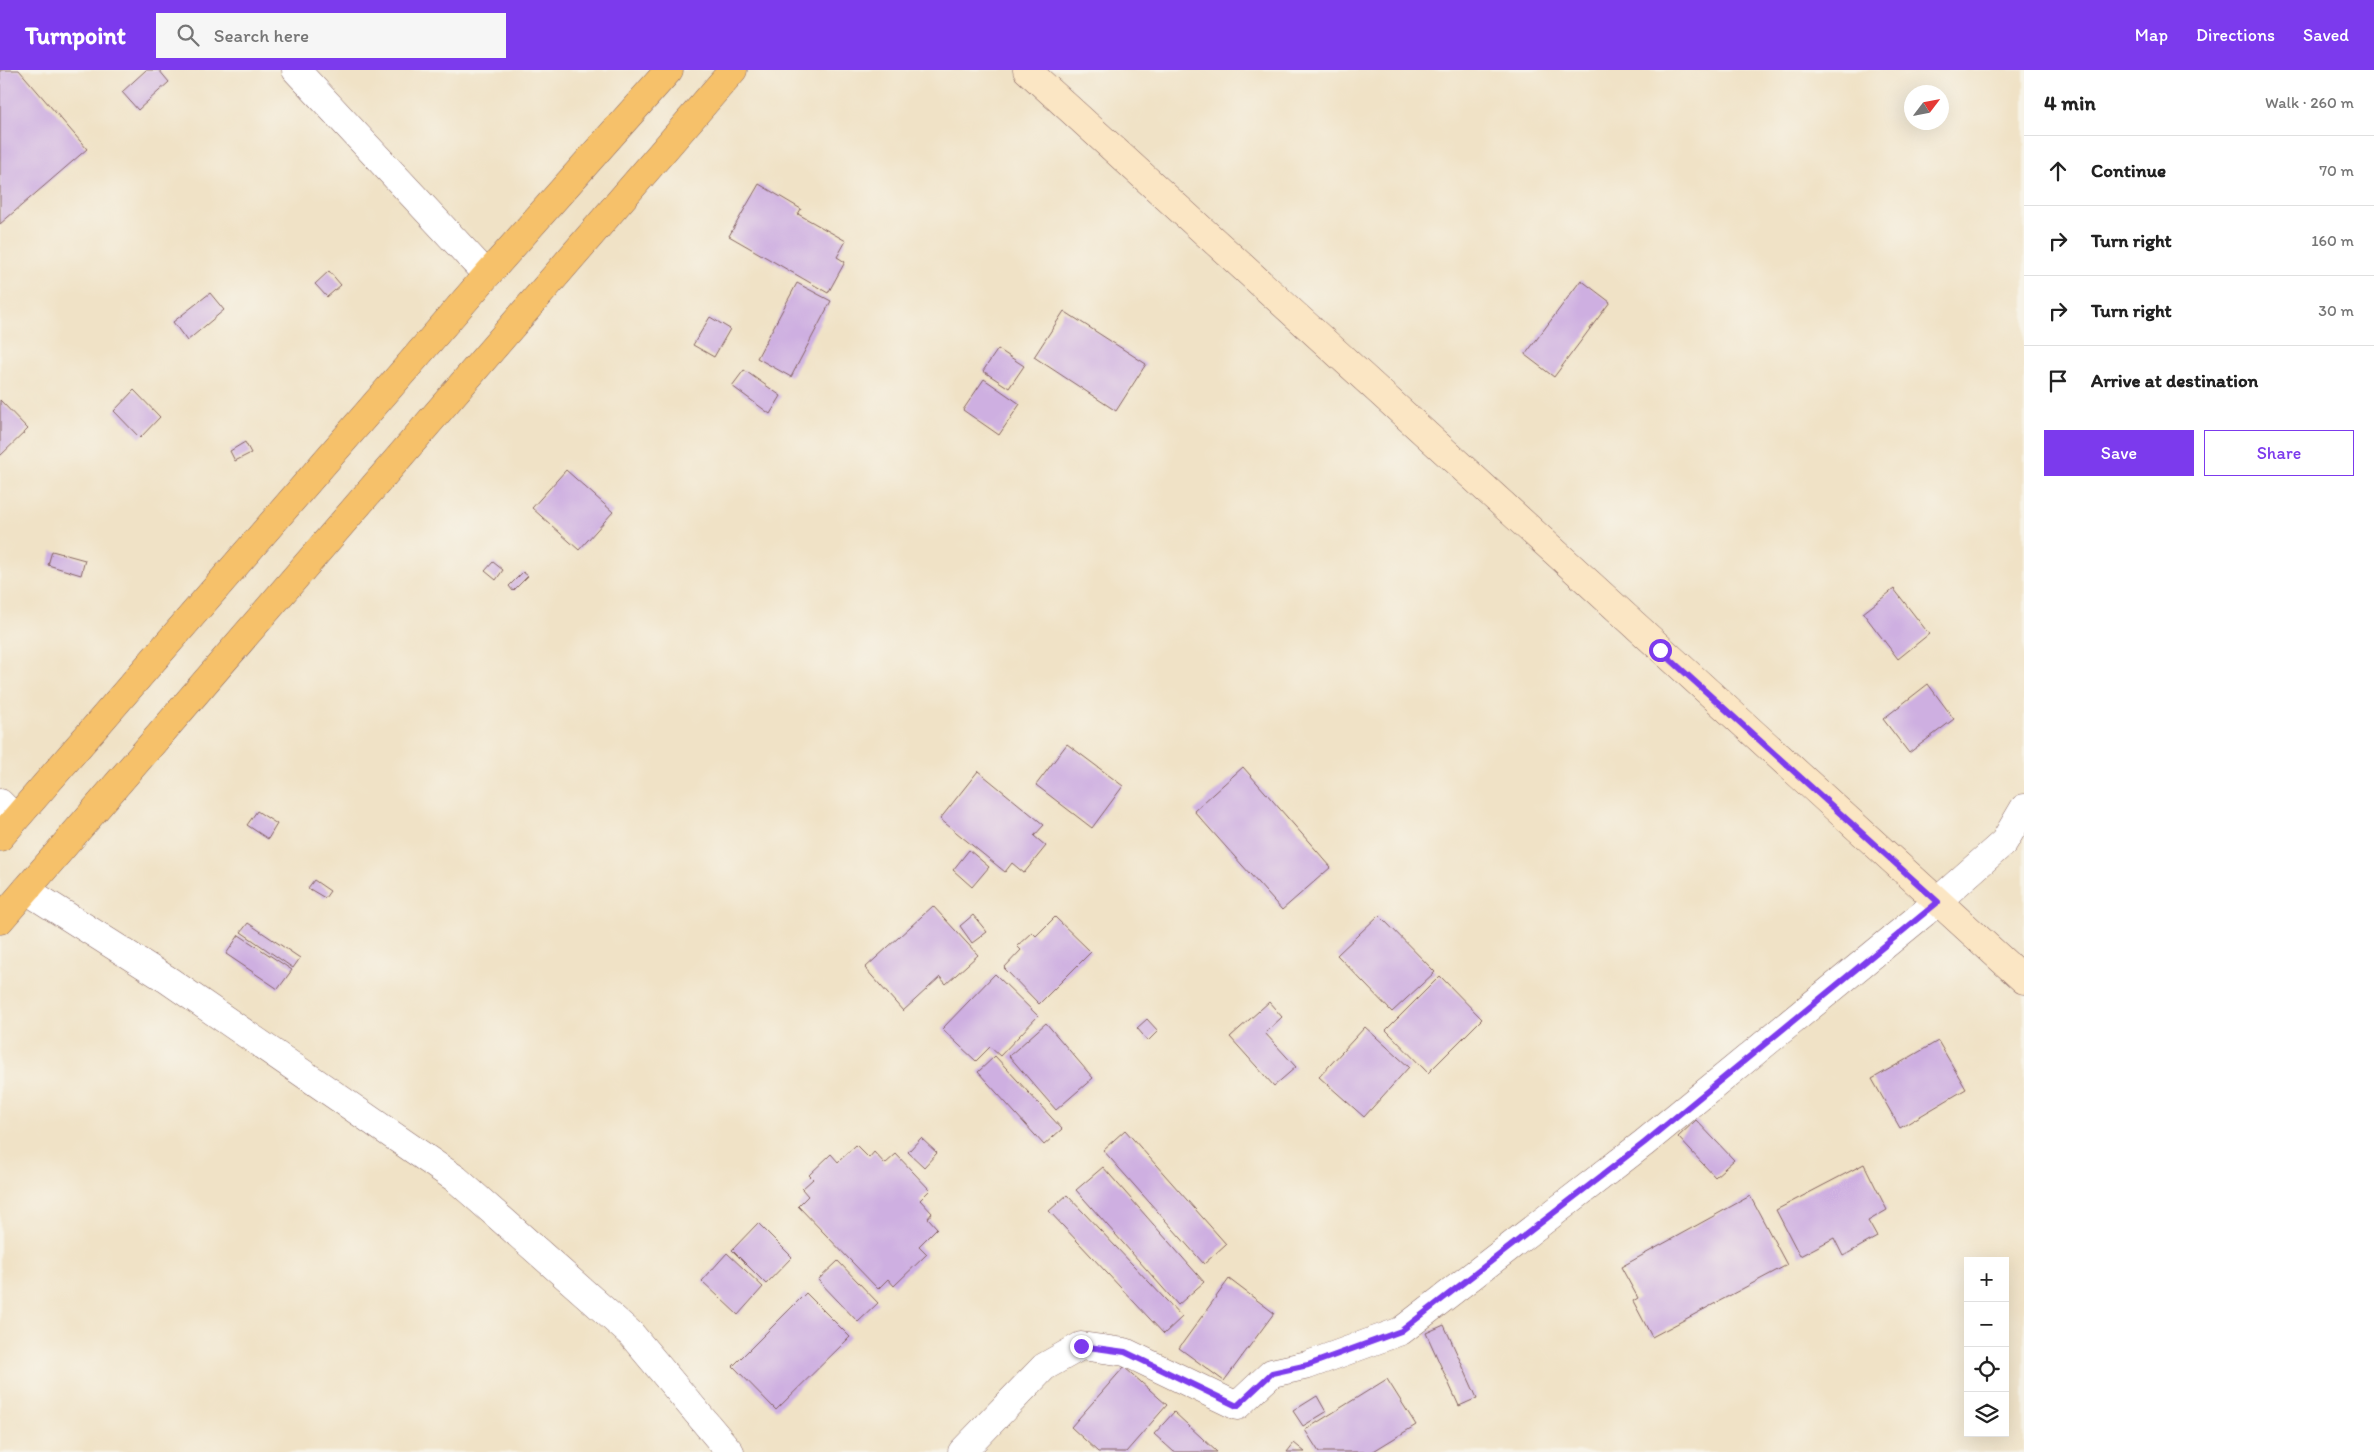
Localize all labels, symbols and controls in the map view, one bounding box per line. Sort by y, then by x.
search box [156,13,506,58]
text: Turnpoint [25,21,126,50]
icon: search [174,21,202,49]
text: Search here [214,24,309,47]
text: Map [2135,24,2168,46]
text: Directions [2196,24,2275,46]
text: Saved [2303,24,2349,46]
north arrow [1904,85,1949,130]
text: 4 min [2044,90,2096,115]
text: Walk · 260 m [2265,93,2354,112]
icon: ahead [2044,157,2072,185]
text: Continue [2091,159,2166,182]
text: 70 m [2319,161,2354,180]
icon: right [2044,227,2072,255]
text: Turn right [2091,229,2172,252]
text: 160 m [2311,231,2354,250]
icon: right [2044,297,2072,325]
text: Turn right [2091,299,2172,322]
text: 30 m [2318,301,2354,320]
icon: arrive [2044,367,2072,395]
text: Arrive at destination [2091,369,2258,392]
button: Save [2044,430,2194,476]
button: Share [2204,430,2354,476]
route start [1649,639,1672,662]
map controls [1964,1257,2009,1437]
button: + [1964,1257,2009,1302]
button: − [1964,1302,2009,1347]
route end [1070,1335,1093,1358]
button: locate [1964,1347,2009,1392]
button: layers [1964,1392,2009,1437]

